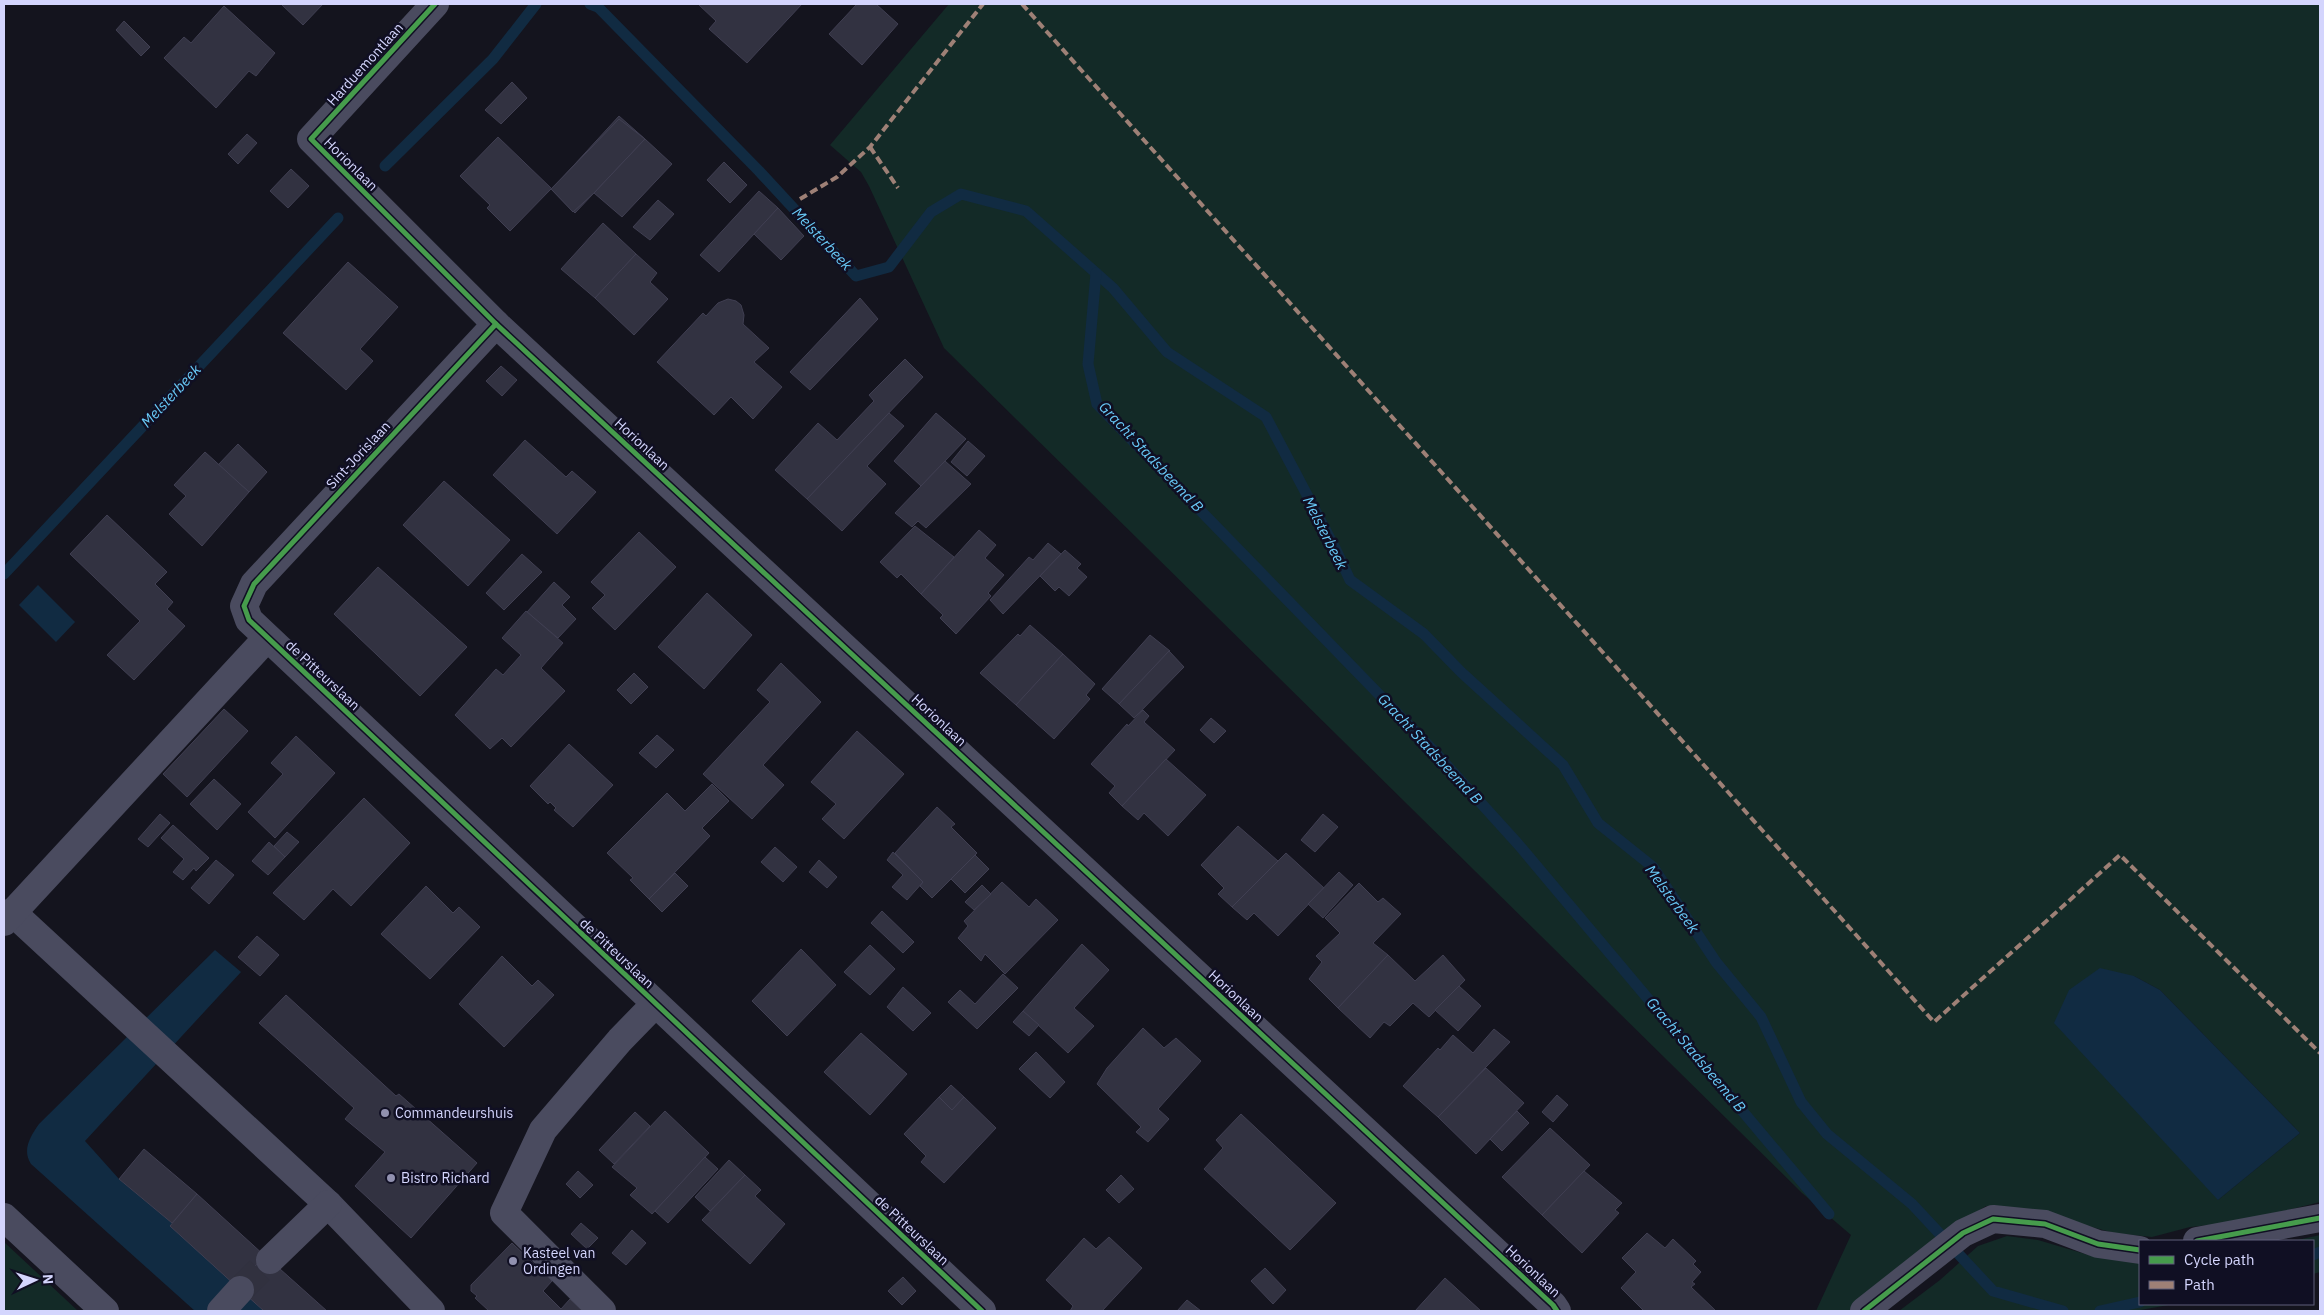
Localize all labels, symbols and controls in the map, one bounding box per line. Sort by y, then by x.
street label: Harduemontlaan [323,19,407,109]
street label: Horionlaan [320,133,382,195]
water label: Melsterbeek [788,203,857,274]
water label: Melsterbeek [136,360,205,431]
water label: Gracht Stadsbeemd B [1095,397,1208,516]
street label: Horionlaan [611,414,673,474]
street label: Sint-Jorislaan [322,417,394,493]
water label: Melsterbeek [1299,493,1352,573]
street label: de Pitteurslaan [282,636,364,714]
water label: Gracht Stadsbeemd B [1374,689,1487,808]
street label: Horionlaan [908,690,970,750]
water label: Melsterbeek [1641,861,1704,937]
street label: de Pitteurslaan [576,914,658,992]
street label: Horionlaan [1205,966,1267,1026]
water label: Gracht Stadsbeemd B [1643,993,1750,1117]
place label: Commandeurshuis [395,1104,514,1122]
marker: Commandeurshuis [379,1107,391,1119]
place label: Bistro Richard [401,1169,490,1187]
marker: Bistro Richard [385,1172,397,1184]
street label: de Pitteurslaan [871,1191,953,1269]
legend [2139,1240,2314,1305]
street label: Horionlaan [1502,1241,1564,1301]
place label: Kasteel van Ordingen [523,1244,595,1278]
text: Cycle path [2184,1250,2255,1269]
north arrow [10,1255,60,1305]
marker: Kasteel van Ordingen [507,1255,519,1267]
text: N [39,1273,57,1285]
text: Path [2184,1275,2215,1294]

